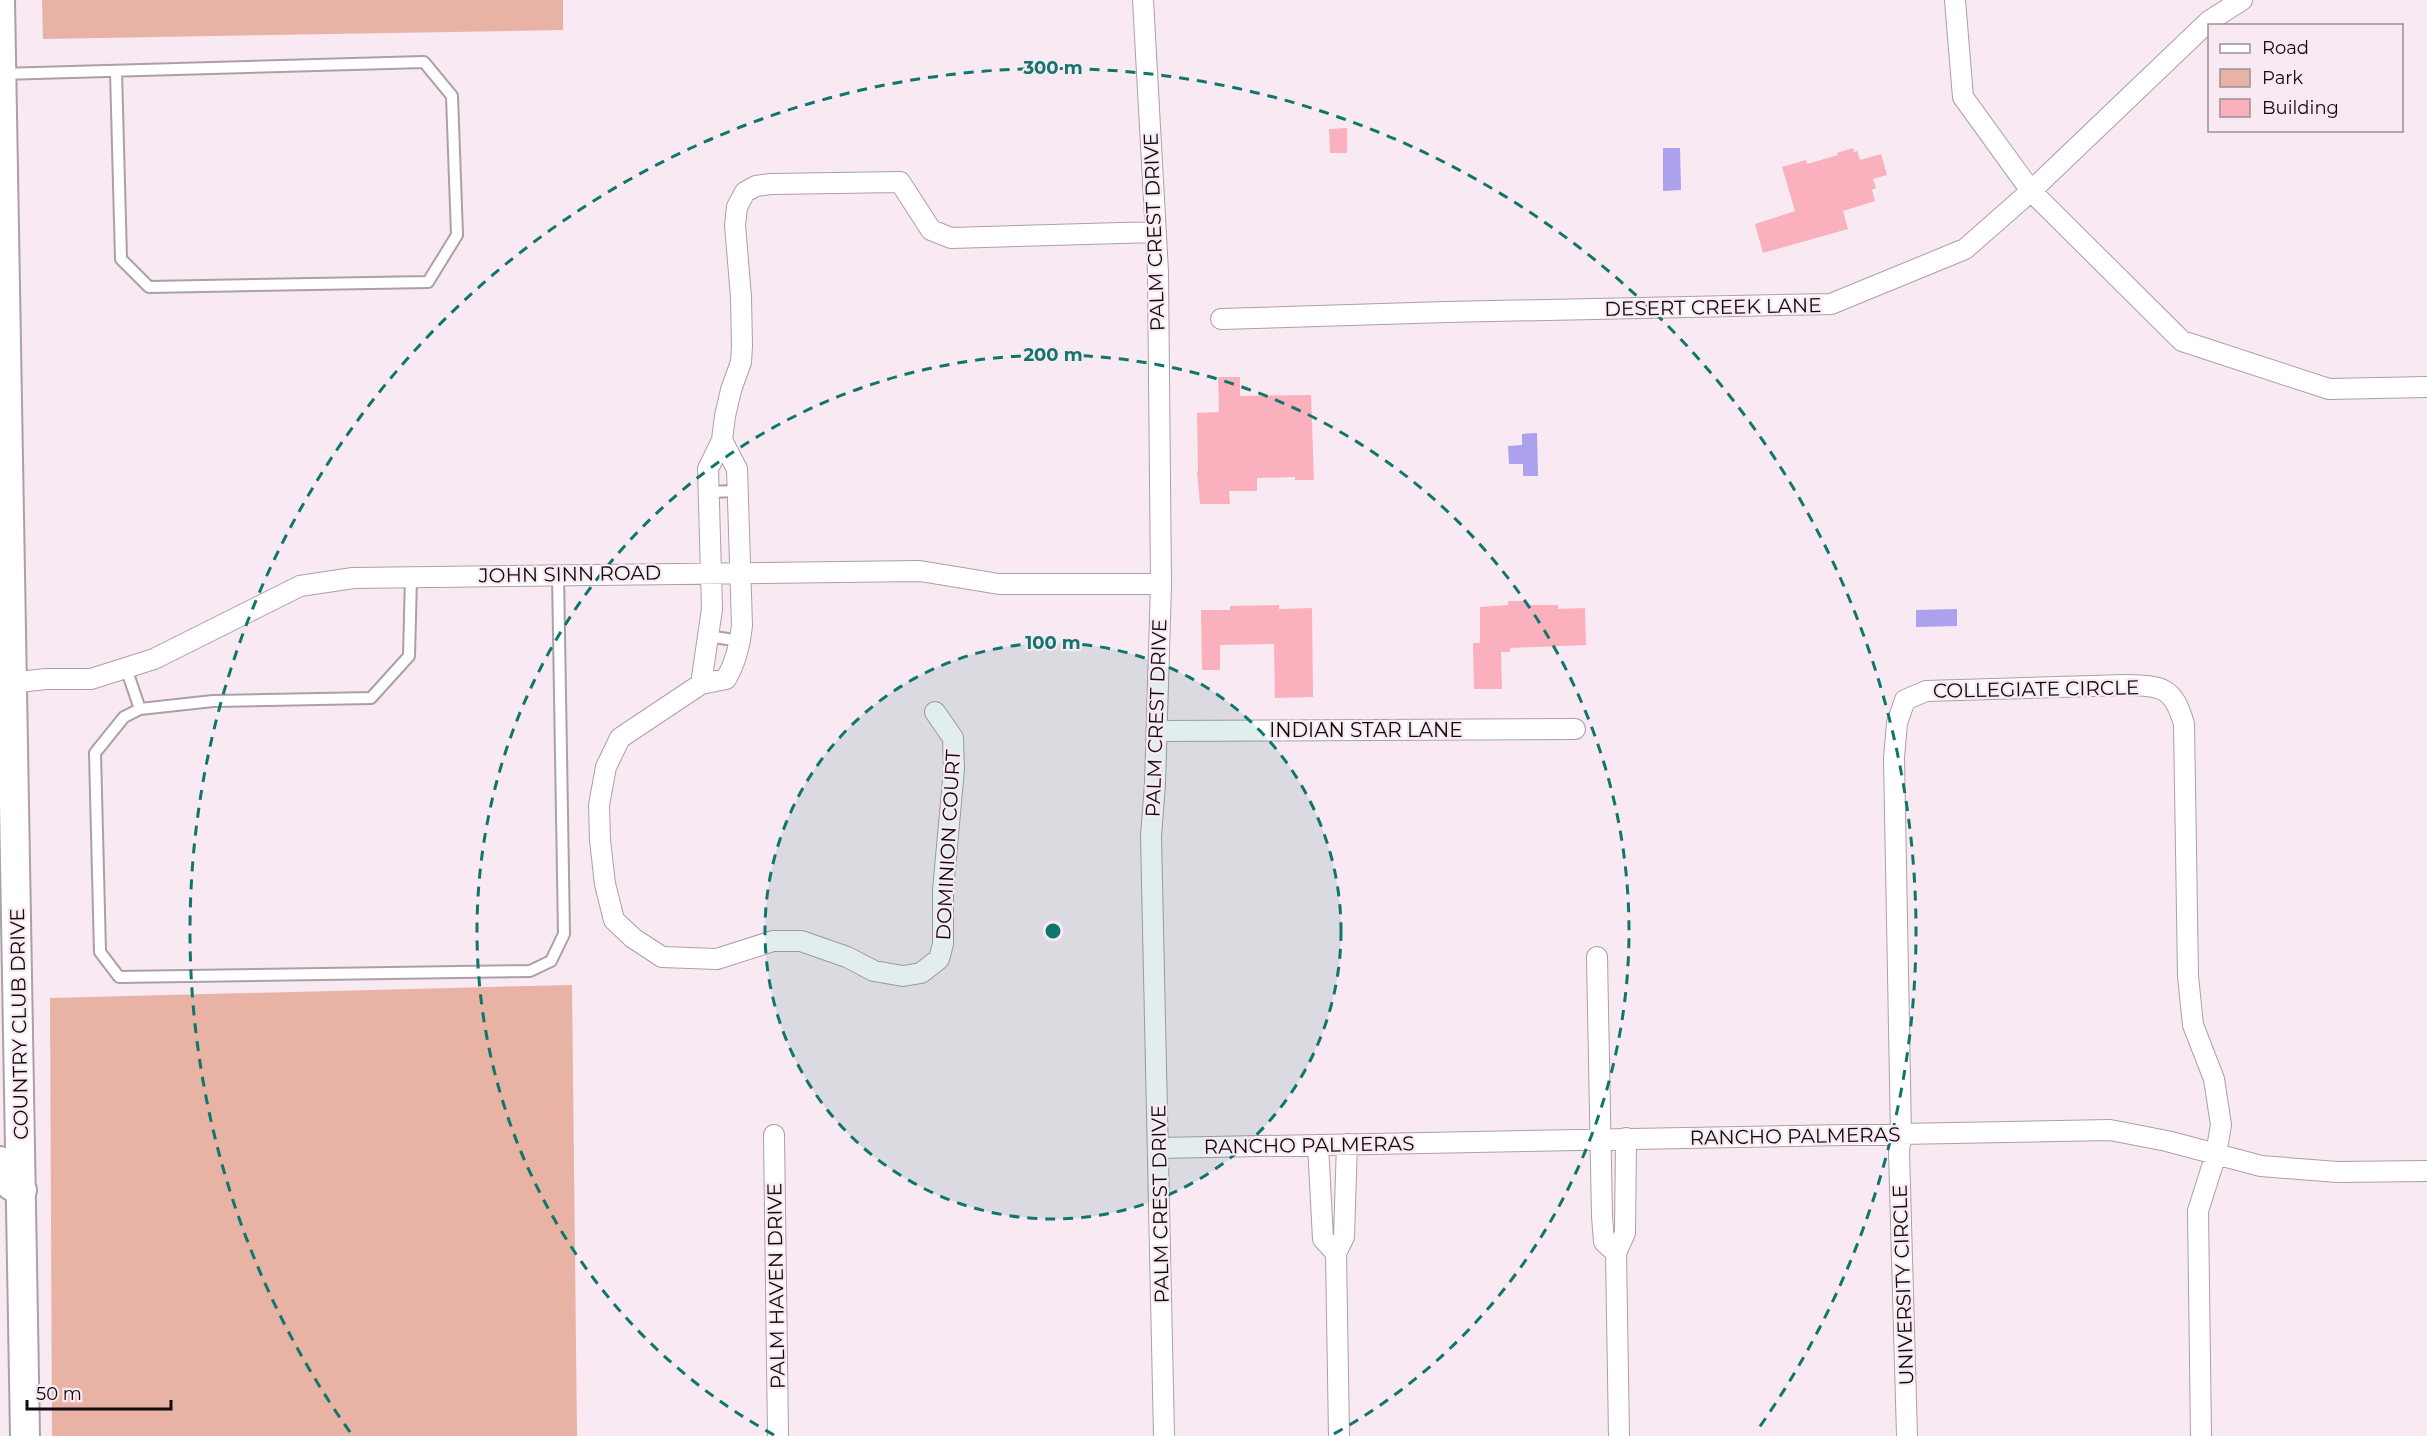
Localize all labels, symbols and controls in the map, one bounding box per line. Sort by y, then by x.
legend [2208,24,2403,132]
text: Road [2262,37,2309,59]
text: 300 m [1022,57,1083,79]
text: Park [2262,67,2303,89]
text: Building [2262,97,2339,119]
street label: PALM CREST DRIVE [1139,132,1169,332]
street label: DESERT CREEK LANE [1604,293,1822,321]
text: 200 m [1023,344,1083,366]
street label: JOHN SINN ROAD [478,560,661,588]
street label: PALM CREST DRIVE [1141,618,1171,818]
text: 100 m [1025,632,1081,654]
street label: COLLEGIATE CIRCLE [1933,675,2139,703]
street label: INDIAN STAR LANE [1269,718,1463,742]
street label: DOMINION COURT [931,749,965,941]
street label: COUNTRY CLUB DRIVE [5,908,33,1140]
centre of rings [1043,921,1063,941]
street label: PALM CREST DRIVE [1146,1105,1174,1303]
street label: RANCHO PALMERAS [1689,1122,1901,1150]
street label: RANCHO PALMERAS [1203,1131,1415,1159]
street label: PALM HAVEN DRIVE [762,1183,790,1389]
street label: UNIVERSITY CIRCLE [1887,1184,1919,1386]
scale bar [27,1373,171,1411]
text: 50 m [36,1383,82,1405]

